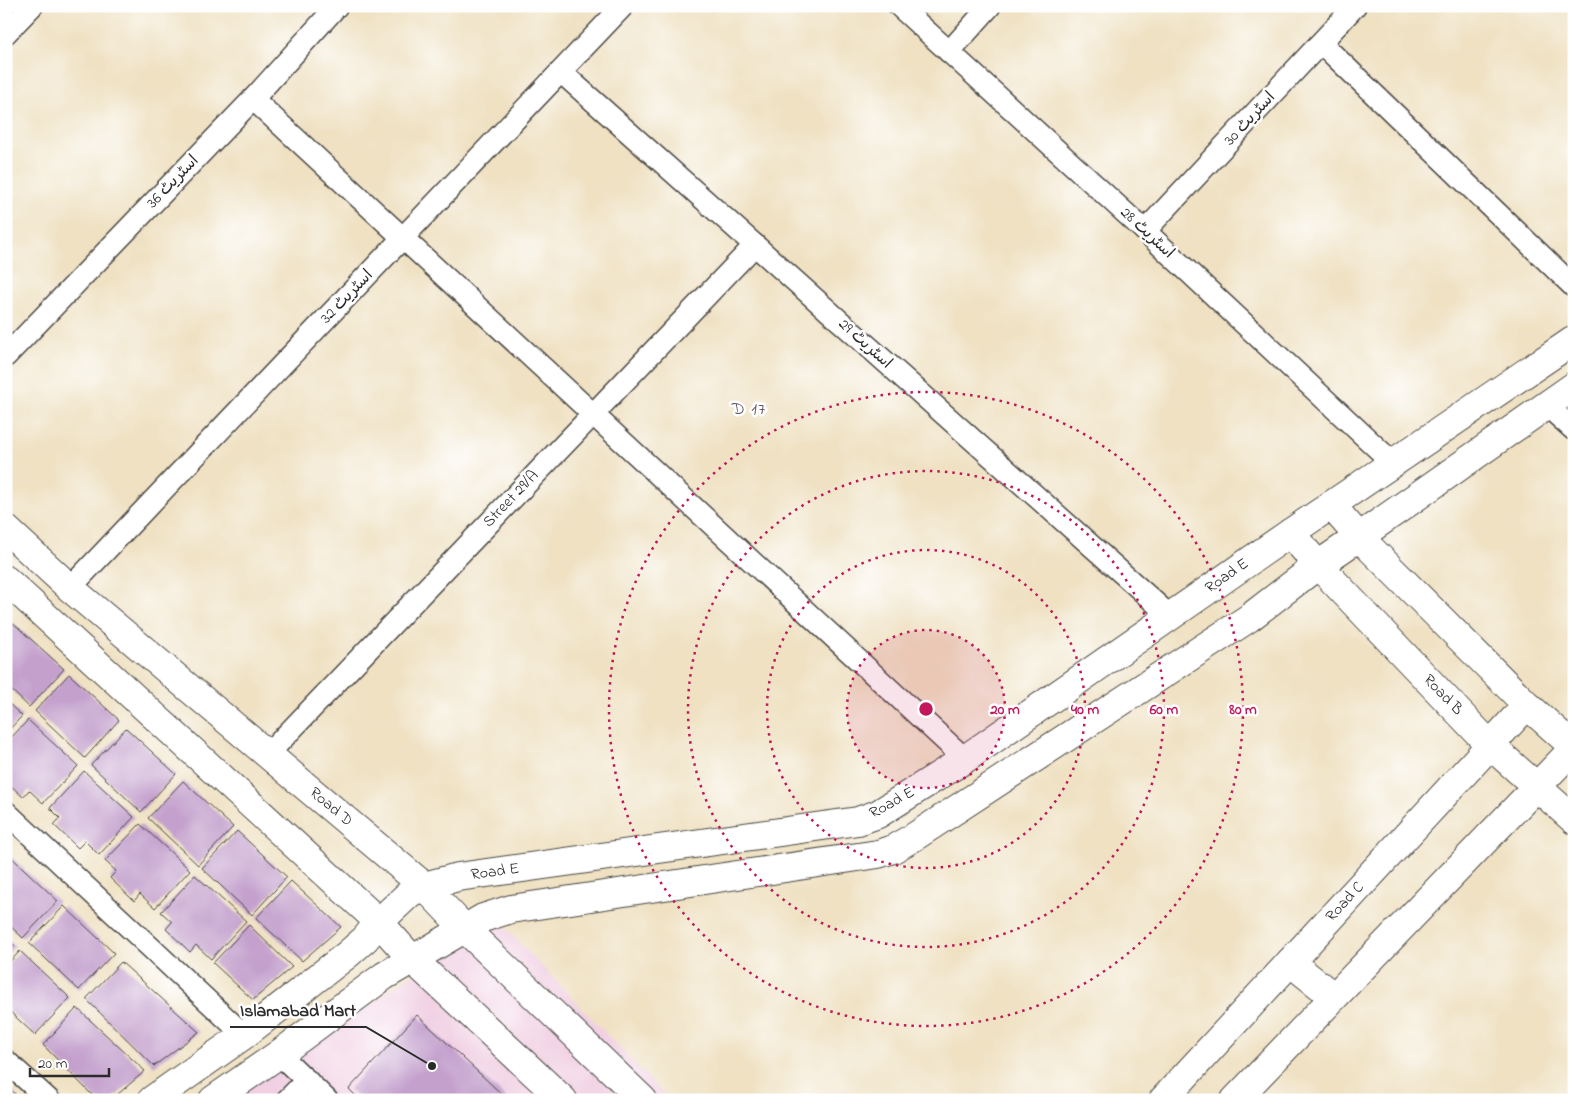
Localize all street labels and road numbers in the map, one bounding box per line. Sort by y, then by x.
street label: اسٹریٹ 30 [1219,87,1281,151]
street label: اسٹریٹ 36 [141,150,205,214]
street label: اسٹریٹ 28 [1114,201,1180,265]
street label: اسٹریٹ 32 [315,264,379,330]
street label: اسٹریٹ 29 [833,313,897,375]
street label: Street 29/A [477,465,545,533]
street label: Road E [1200,552,1254,600]
street label: Road B [1417,669,1469,721]
street label: Road E [865,781,919,825]
street label: Road D [304,782,358,832]
street label: Road E [469,857,521,887]
street label: Road C [1320,876,1370,928]

